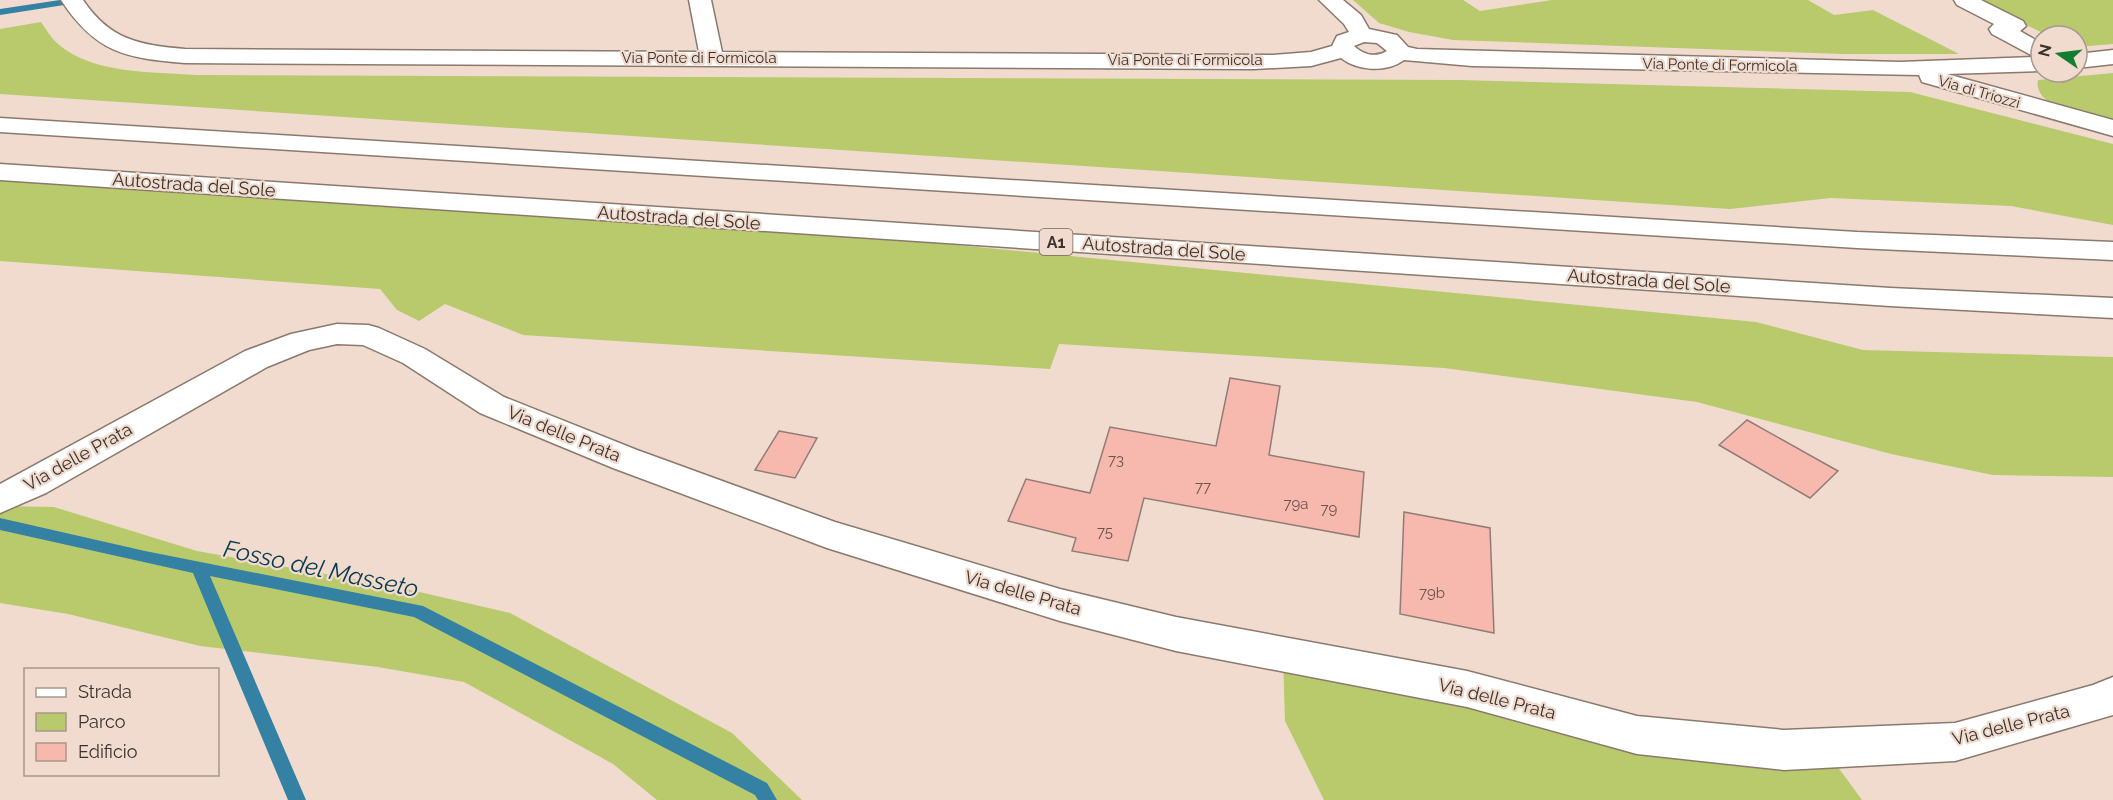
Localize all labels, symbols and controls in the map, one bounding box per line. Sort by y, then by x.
north arrow [2029,24,2089,84]
text: N [2034,42,2056,59]
street label: Via Ponte di Formicola [621,49,777,67]
street label: Via Ponte di Formicola [1107,51,1263,69]
street label: Via Ponte di Formicola [1642,55,1798,75]
street label: Via di Triozzi [1936,72,2022,112]
street label: Autostrada del Sole [112,168,277,201]
street label: Autostrada del Sole [597,201,762,234]
road number: A1 [1040,229,1072,255]
street label: Autostrada del Sole [1082,232,1247,265]
street label: Autostrada del Sole [1567,264,1732,297]
street label: Via delle Prata [504,401,624,466]
street label: Via delle Prata [20,418,135,495]
house number: 73 [1108,451,1124,469]
house number: 77 [1195,478,1211,496]
house number: 79a [1284,495,1308,513]
house number: 79 [1321,500,1338,518]
house number: 75 [1097,523,1113,541]
water label: Fosso del Masseto [221,534,421,603]
street label: Via delle Prata [962,566,1084,619]
house number: 79b [1419,584,1445,602]
legend [24,668,219,776]
street label: Via delle Prata [1436,674,1558,723]
text: Strada [78,681,132,702]
street label: Via delle Prata [1950,700,2072,749]
text: Parco [78,711,126,732]
text: Edificio [78,741,138,762]

